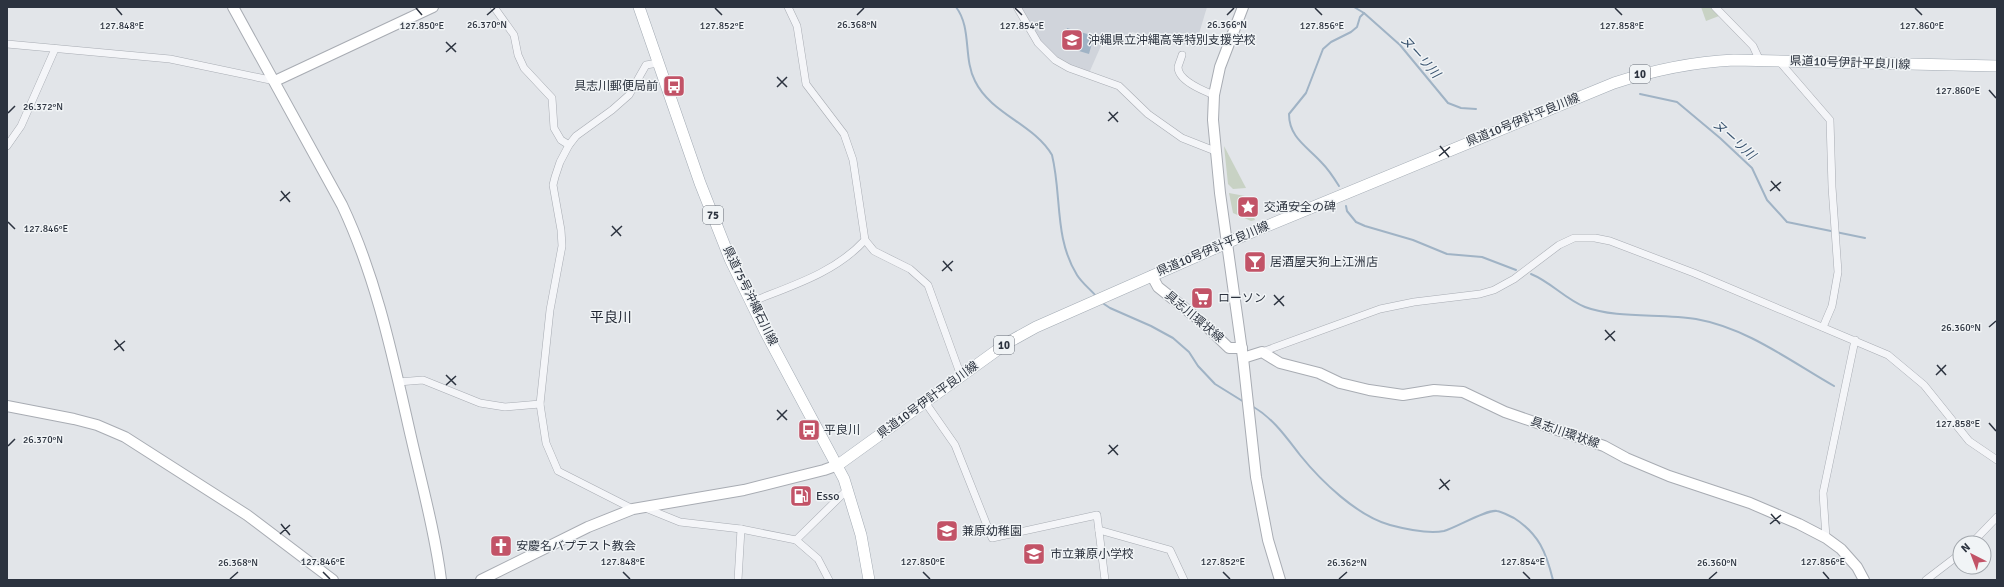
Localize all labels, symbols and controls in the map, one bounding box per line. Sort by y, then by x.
text: 26.370°N [467,19,507,31]
text: 26.368°N [837,19,877,31]
text: 26.366°N [1207,19,1247,31]
text: 127.848°E [100,20,145,32]
text: 127.850°E [400,20,445,32]
text: 127.852°E [700,20,745,32]
text: 127.854°E [1000,20,1045,32]
text: 127.856°E [1300,20,1345,32]
text: 127.858°E [1600,20,1645,32]
text: 127.860°E [1900,20,1945,32]
school or university icon: 沖縄県立沖縄高等特別支援学校 [1059,27,1085,53]
water label: ヌーリ川 [1397,32,1445,83]
place label: 沖縄県立沖縄高等特別支援学校 [1088,33,1256,48]
street label: 県道10号伊計平良川線 [1789,53,1911,73]
road number: 10 [1630,65,1650,83]
bus stop icon: 具志川郵便局前 [661,73,687,99]
place label: 具志川郵便局前 [574,79,658,94]
text: 127.860°E [1936,85,1981,97]
street label: 県道10号伊計平良川線 [1464,90,1582,150]
text: 26.372°N [23,101,63,113]
water label: ヌーリ川 [1709,117,1760,165]
place icon: 交通安全の碑 [1235,194,1261,220]
place label: 交通安全の碑 [1264,200,1336,215]
road number: 75 [703,206,723,224]
street label: 県道10号伊計平良川線 [1154,218,1272,280]
text: 127.846°E [24,223,69,235]
street label: 県道75号沖縄石川線 [719,244,781,348]
bar icon: 居酒屋天狗上江洲店 [1242,249,1268,275]
place label: 居酒屋天狗上江洲店 [1270,255,1378,270]
supermarket icon: ローソン [1189,285,1215,311]
street label: 具志川環状線 [1162,288,1226,346]
place label: ローソン [1218,291,1266,306]
district label: 平良川 [590,309,632,326]
text: 26.360°N [1941,322,1981,334]
road number: 10 [994,336,1014,354]
street label: 県道10号伊計平良川線 [875,358,981,442]
street label: 具志川環状線 [1529,414,1601,452]
bus stop icon: 平良川 [796,417,822,443]
text: 127.858°E [1936,418,1981,430]
place label: 平良川 [824,423,860,438]
text: 26.370°N [23,434,63,446]
fuel station icon: Esso [788,483,814,509]
place label: Esso [816,489,840,504]
school or university icon: 兼原幼稚園 [934,518,960,544]
place label: 兼原幼稚園 [962,524,1022,539]
church icon: 安慶名バプテスト教会 [488,533,514,559]
north arrow [1952,535,1992,575]
place label: 安慶名バプテスト教会 [516,539,636,554]
school or university icon: 市立兼原小学校 [1021,541,1047,567]
text: N [1958,541,1973,555]
place label: 市立兼原小学校 [1050,547,1134,562]
text: 127.846°E [301,556,346,568]
text: 127.848°E [601,556,646,568]
text: 127.850°E [901,556,946,568]
text: 127.852°E [1201,556,1246,568]
text: 127.854°E [1501,556,1546,568]
text: 127.856°E [1801,556,1846,568]
text: 26.368°N [218,557,258,569]
text: 26.362°N [1327,557,1367,569]
text: 26.360°N [1697,557,1737,569]

